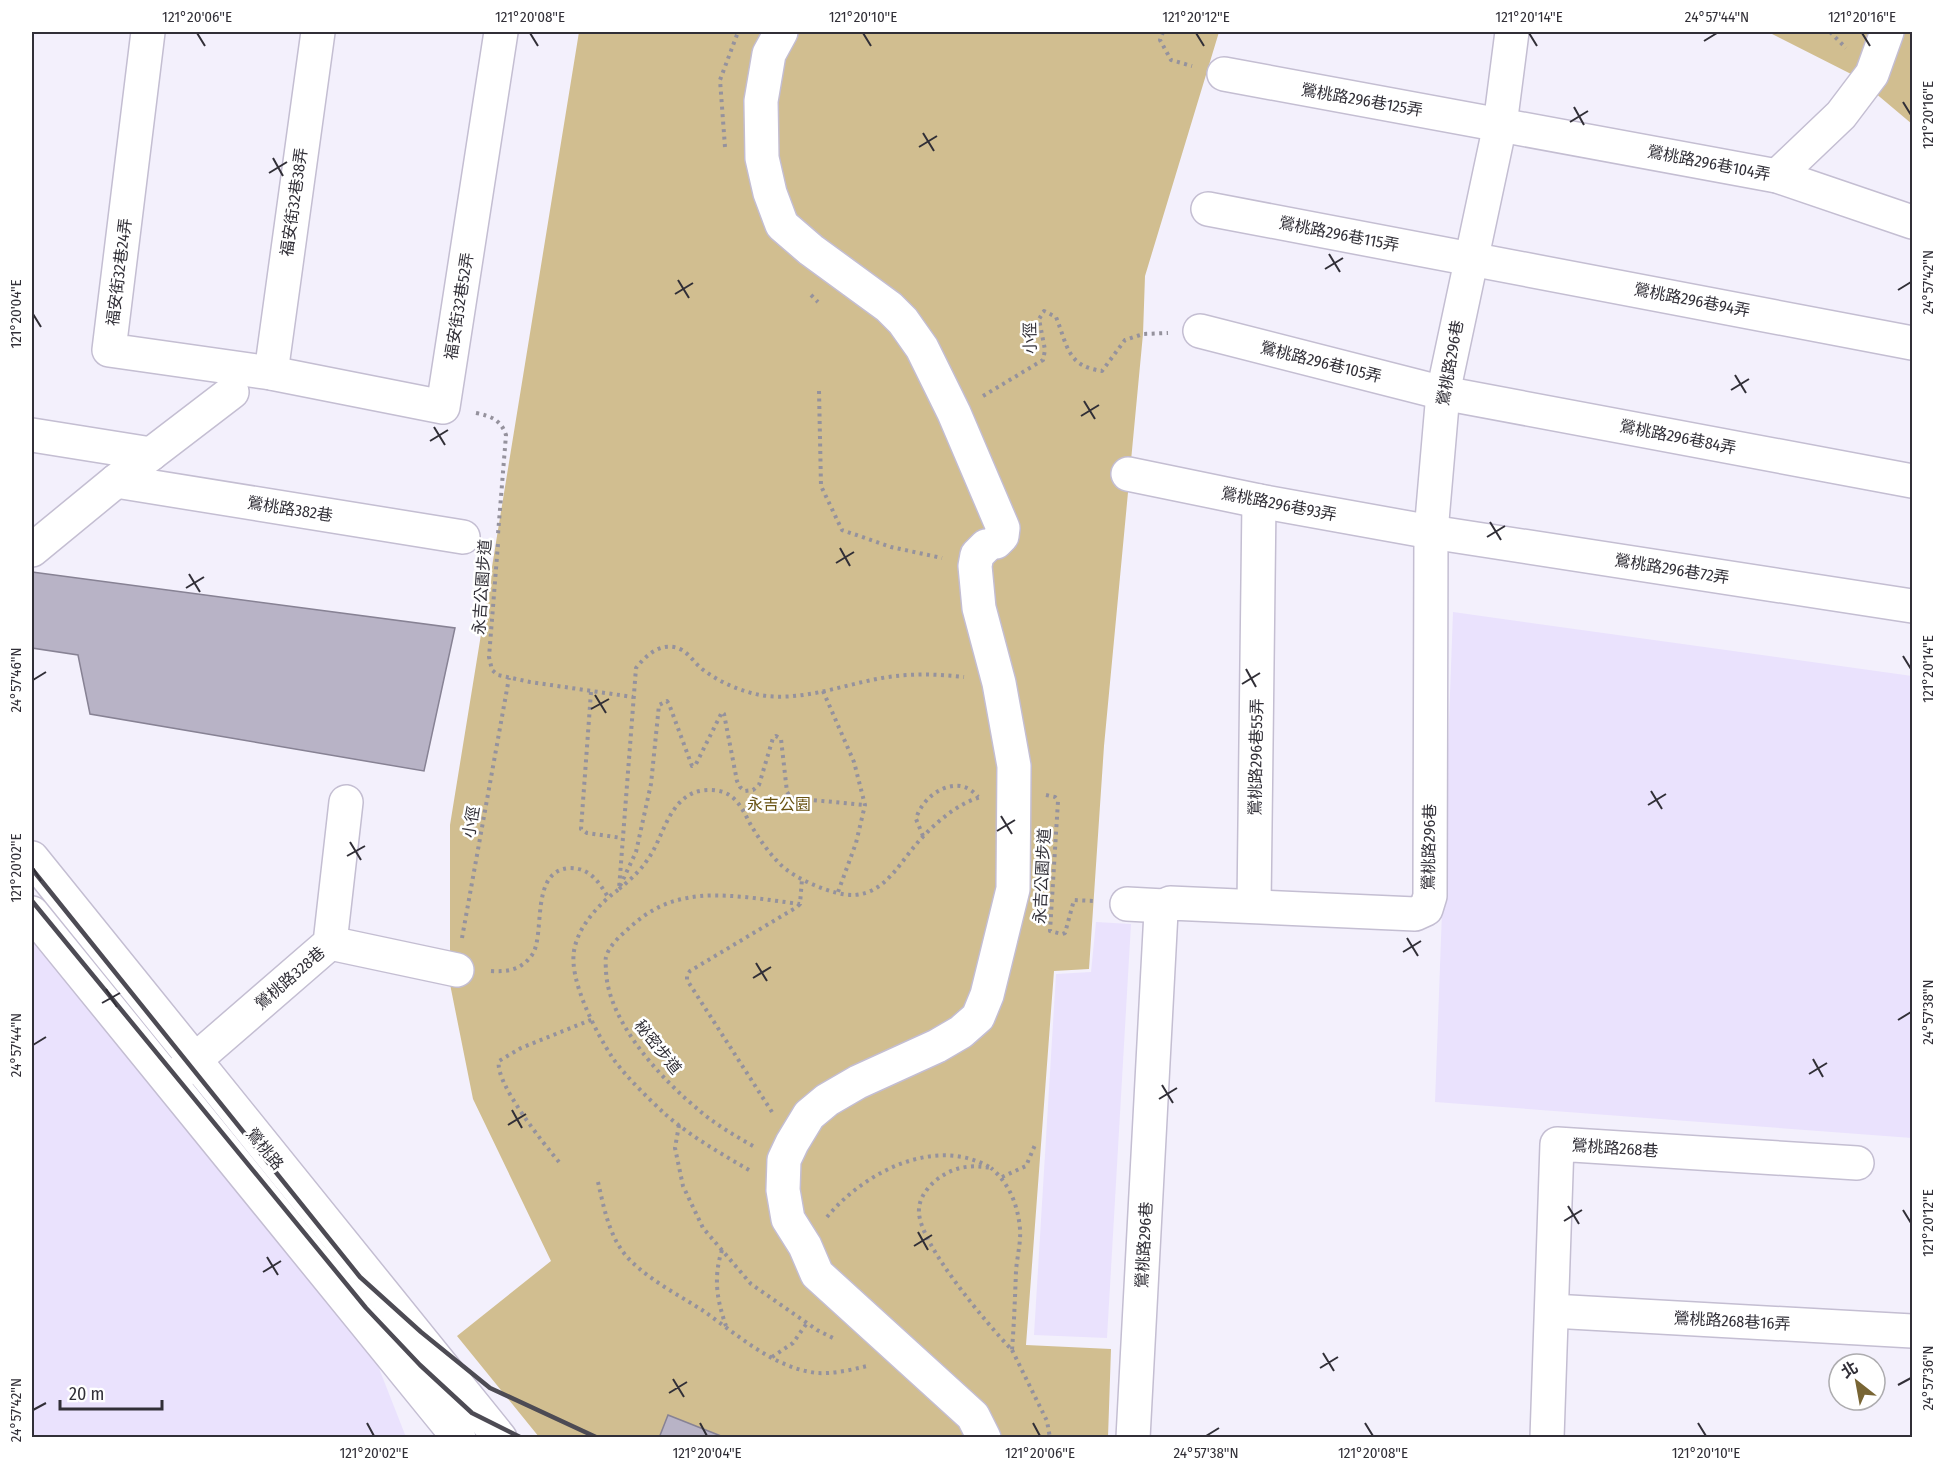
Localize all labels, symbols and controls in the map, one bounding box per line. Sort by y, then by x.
text: 121°20'06"E [162,8,232,26]
text: 121°20'08"E [495,8,565,26]
text: 121°20'10"E [829,8,897,26]
text: 121°20'12"E [1162,8,1230,26]
text: 121°20'14"E [1495,8,1563,26]
text: 24°57'44"N [1685,8,1749,26]
text: 121°20'16"E [1828,8,1896,26]
street label: 鶯桃路296巷125弄 [1300,80,1424,120]
text: 121°20'16"E [1919,81,1937,149]
street label: 鶯桃路296巷104弄 [1646,142,1772,184]
street label: 福安街32巷38弄 [277,147,311,257]
street label: 鶯桃路296巷115弄 [1277,213,1401,255]
street label: 福安街32巷24弄 [103,217,135,327]
text: 24°57'42"N [1919,250,1937,314]
street label: 福安街32巷52弄 [441,251,477,361]
text: 121°20'04"E [7,279,25,349]
street label: 鶯桃路296巷94弄 [1632,279,1752,321]
street label: 鶯桃路296巷 [1433,319,1467,407]
street label: 小徑 [1020,322,1040,354]
street label: 鶯桃路296巷105弄 [1258,338,1384,386]
street label: 鶯桃路296巷84弄 [1618,416,1738,458]
street label: 鶯桃路296巷93弄 [1220,483,1338,525]
street label: 鶯桃路382巷 [246,493,334,525]
street label: 永吉公園步道 [469,538,495,636]
street label: 鶯桃路296巷72弄 [1613,551,1731,587]
text: 121°20'14"E [1919,635,1937,703]
text: 24°57'46"N [7,648,25,713]
street label: 鶯桃路296巷55弄 [1245,698,1267,816]
park label: 永吉公園 [747,795,811,814]
street label: 鶯桃路296巷 [1419,804,1439,890]
street label: 小徑 [459,805,483,839]
street label: 永吉公園步道 [1030,828,1054,924]
text: 121°20'02"E [7,833,25,903]
street label: 鶯桃路328巷 [251,943,329,1013]
text: 24°57'38"N [1919,979,1937,1045]
text: 24°57'44"N [7,1013,25,1077]
street label: 秘密步道 [630,1016,686,1078]
street label: 鶯桃路 [243,1124,287,1174]
street label: 鶯桃路268巷 [1571,1135,1659,1161]
text: 121°20'12"E [1919,1189,1937,1257]
street label: 鶯桃路296巷 [1132,1201,1156,1289]
street label: 鶯桃路268巷16弄 [1673,1308,1791,1334]
text: 24°57'36"N [1919,1345,1937,1411]
north arrow [1827,1352,1887,1412]
text: 北 [1838,1357,1861,1382]
scale bar [60,1373,162,1411]
text: 24°57'42"N [7,1378,25,1442]
text: 20 m [69,1383,104,1405]
text: 121°20'02"E [339,1444,409,1462]
text: 121°20'04"E [672,1444,742,1462]
text: 121°20'06"E [1005,1444,1075,1462]
text: 24°57'38"N [1173,1444,1239,1462]
text: 121°20'08"E [1338,1444,1408,1462]
text: 121°20'10"E [1672,1444,1740,1462]

